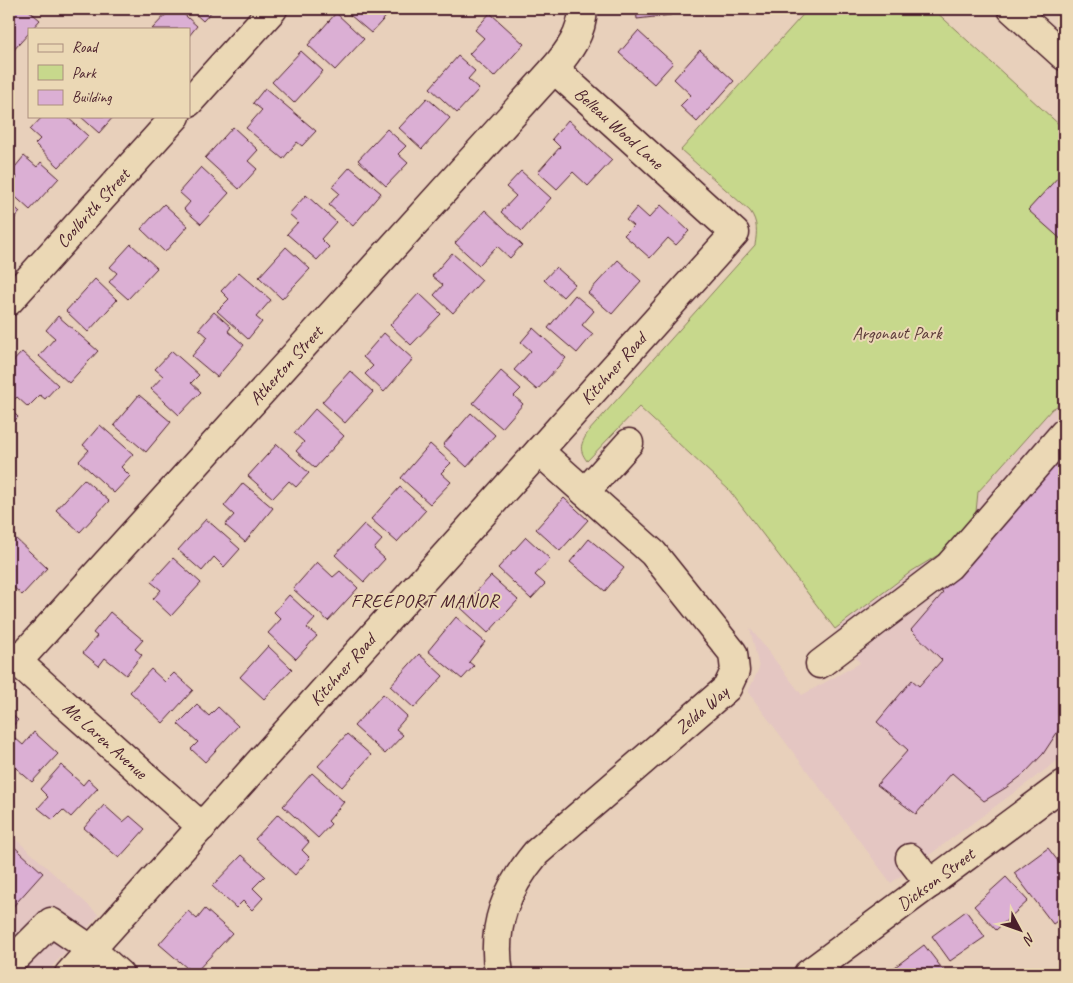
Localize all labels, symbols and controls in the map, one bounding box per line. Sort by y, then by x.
legend [28,28,190,118]
text: Road [72,38,99,57]
text: Park [72,64,97,83]
street label: Belleau Wood Lane [570,82,669,175]
text: Building [72,88,112,107]
street label: Coolbrith Street [51,162,136,252]
street label: Atherton Street [244,320,329,409]
park label: Argonaut Park [853,322,943,344]
street label: Kitchner Road [575,326,653,409]
district label: FREEPORT MANOR [351,589,501,613]
street label: Kitchner Road [305,627,382,710]
street label: Zelda Way [671,680,734,739]
street label: Mc Laren Avenue [58,697,153,784]
street label: Dickson Street [893,842,980,915]
north arrow [996,906,1046,956]
text: N [1019,929,1039,949]

